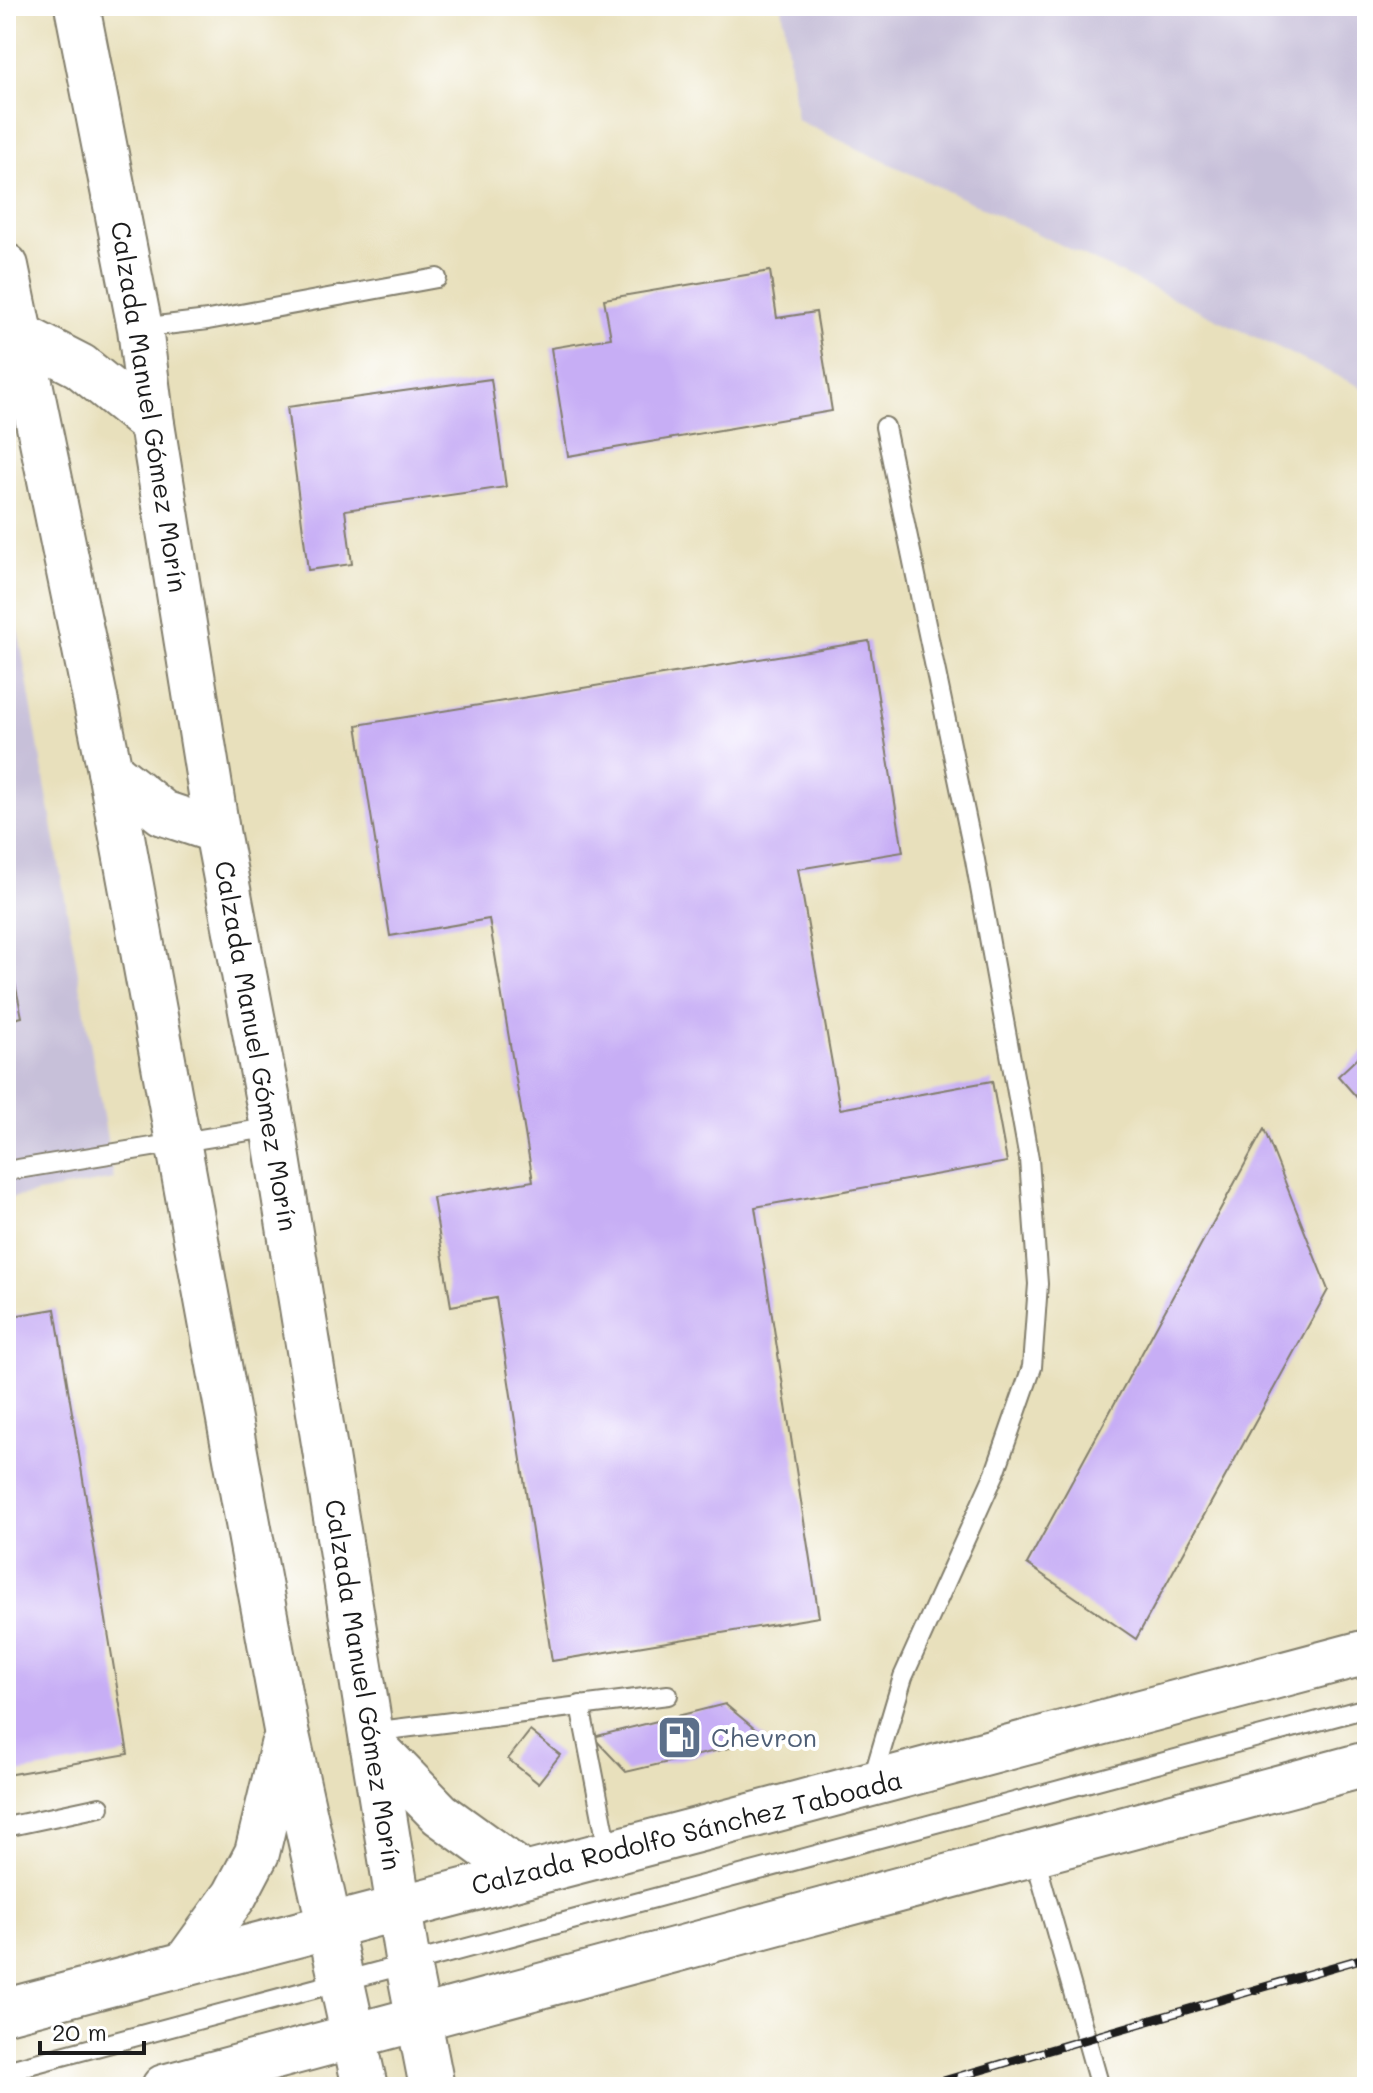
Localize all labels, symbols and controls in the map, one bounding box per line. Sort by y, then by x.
street label: Calzada Manuel Gómez Morín [104,219,196,595]
street label: Calzada Manuel Gómez Morín [208,858,306,1234]
street label: Calzada Manuel Gómez Morín [318,1497,410,1873]
fuel station icon: Chevron [656,1714,704,1762]
place label: Chevron [711,1720,817,1754]
street label: Calzada Rodolfo Sánchez Taboada [468,1762,906,1902]
scale bar [40,2005,144,2055]
text: 20 m [52,2016,107,2047]

